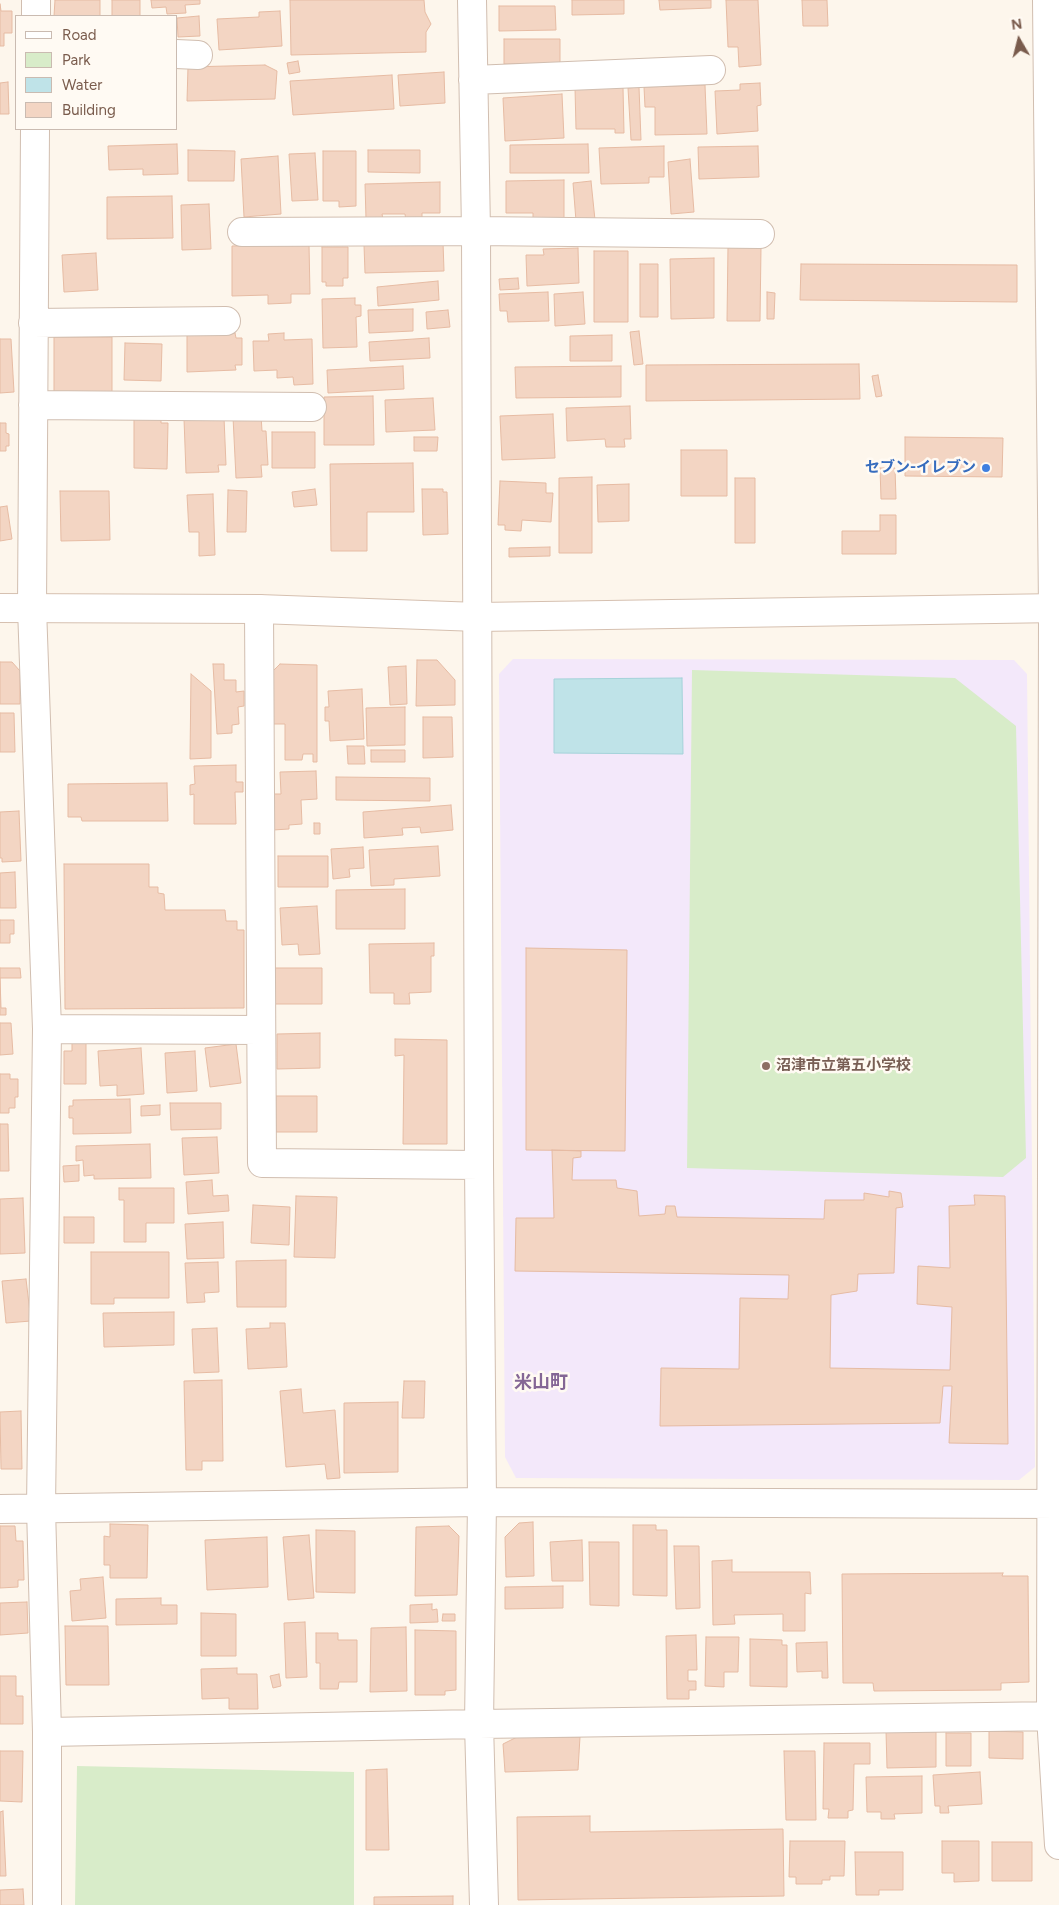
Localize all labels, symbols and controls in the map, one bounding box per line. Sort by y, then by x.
legend [15,15,178,130]
north arrow [994,15,1044,65]
text: N [1010,15,1023,34]
text: Road [62,26,97,44]
text: Park [62,51,91,69]
text: Water [62,76,102,94]
text: Building [62,101,116,119]
place label: セブン-イレブン [865,459,976,477]
marker: セブン-イレブン [980,462,992,474]
place label: 沼津市立第五小学校 [776,1057,911,1075]
marker: 沼津市立第五小学校 [760,1060,772,1072]
district label: 米山町 [514,1372,568,1394]

